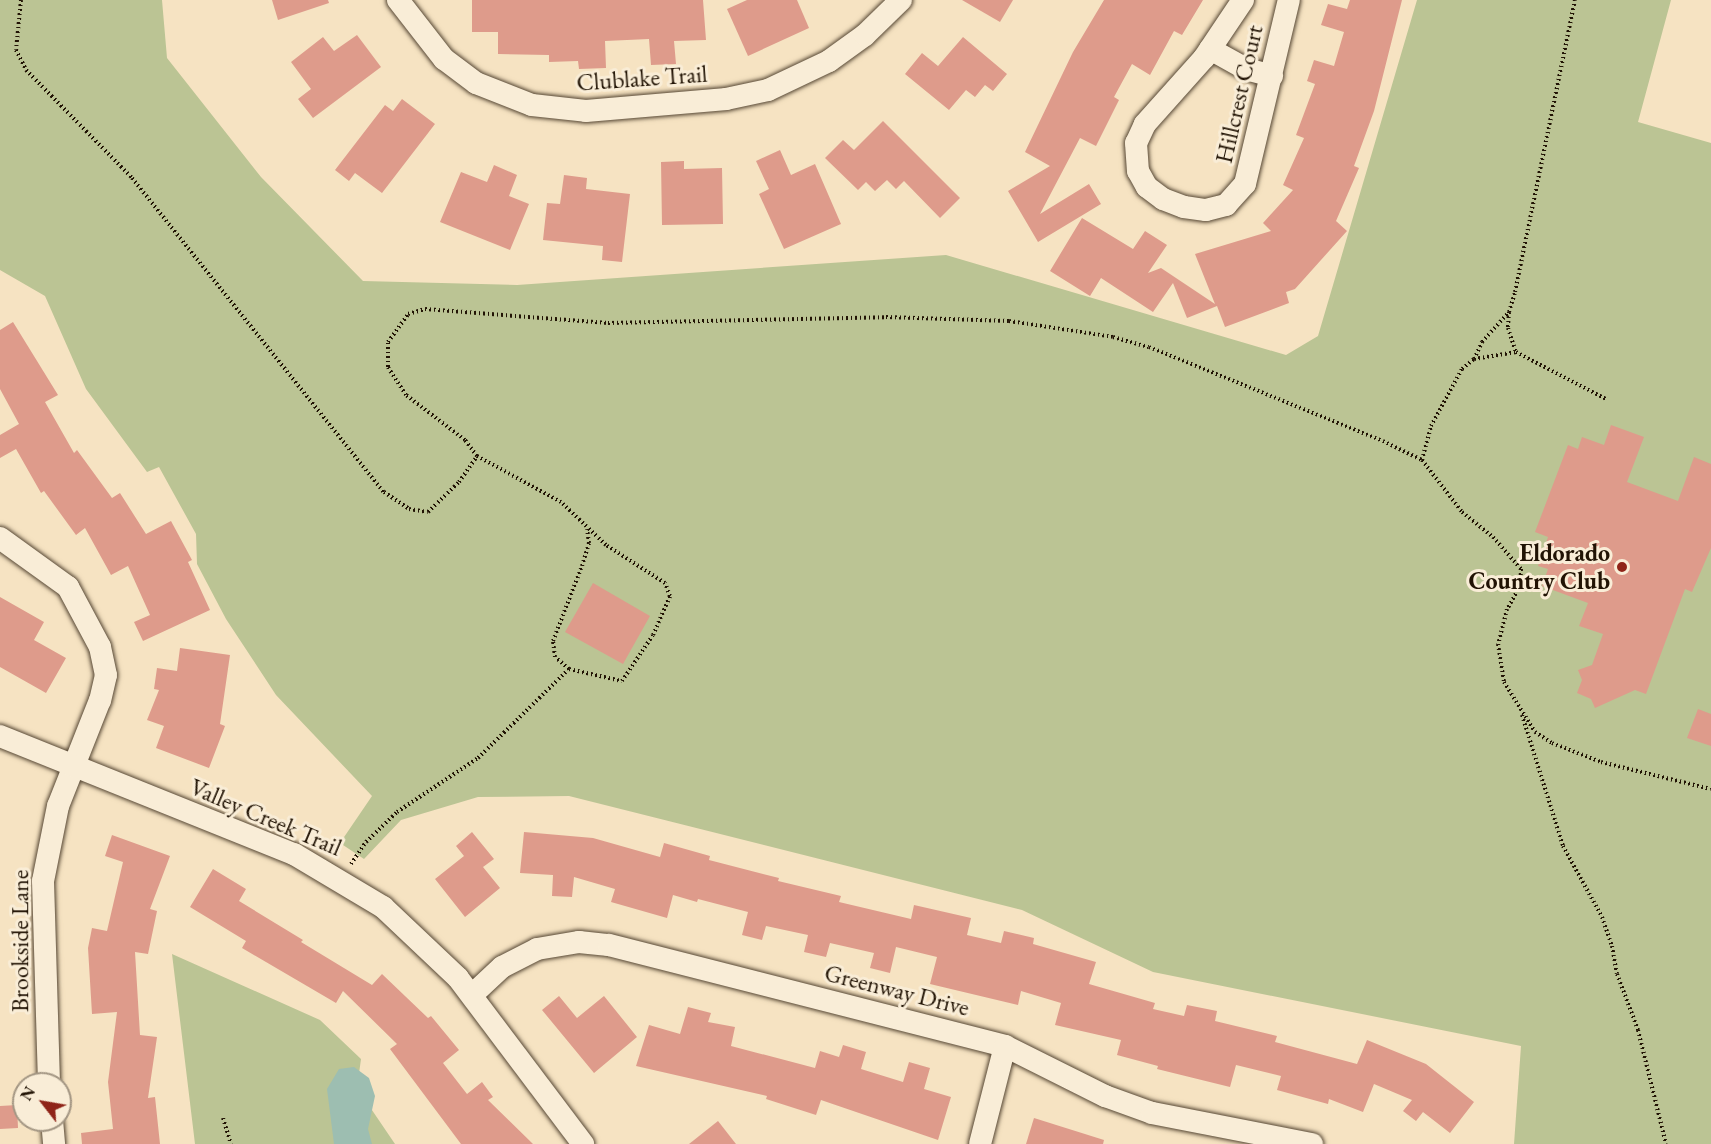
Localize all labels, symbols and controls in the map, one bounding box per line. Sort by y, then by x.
street label: Hillcrest Court [1209,22,1269,166]
street label: Clublake Trail [576,59,708,97]
place label: Eldorado Country Club [1468,539,1610,595]
marker: Eldorado Country Club [1615,560,1629,574]
street label: Valley Creek Trail [186,772,346,862]
street label: Brookside Lane [6,870,34,1012]
street label: Greenway Drive [822,958,972,1022]
north arrow [12,1072,72,1132]
text: N [16,1083,40,1104]

